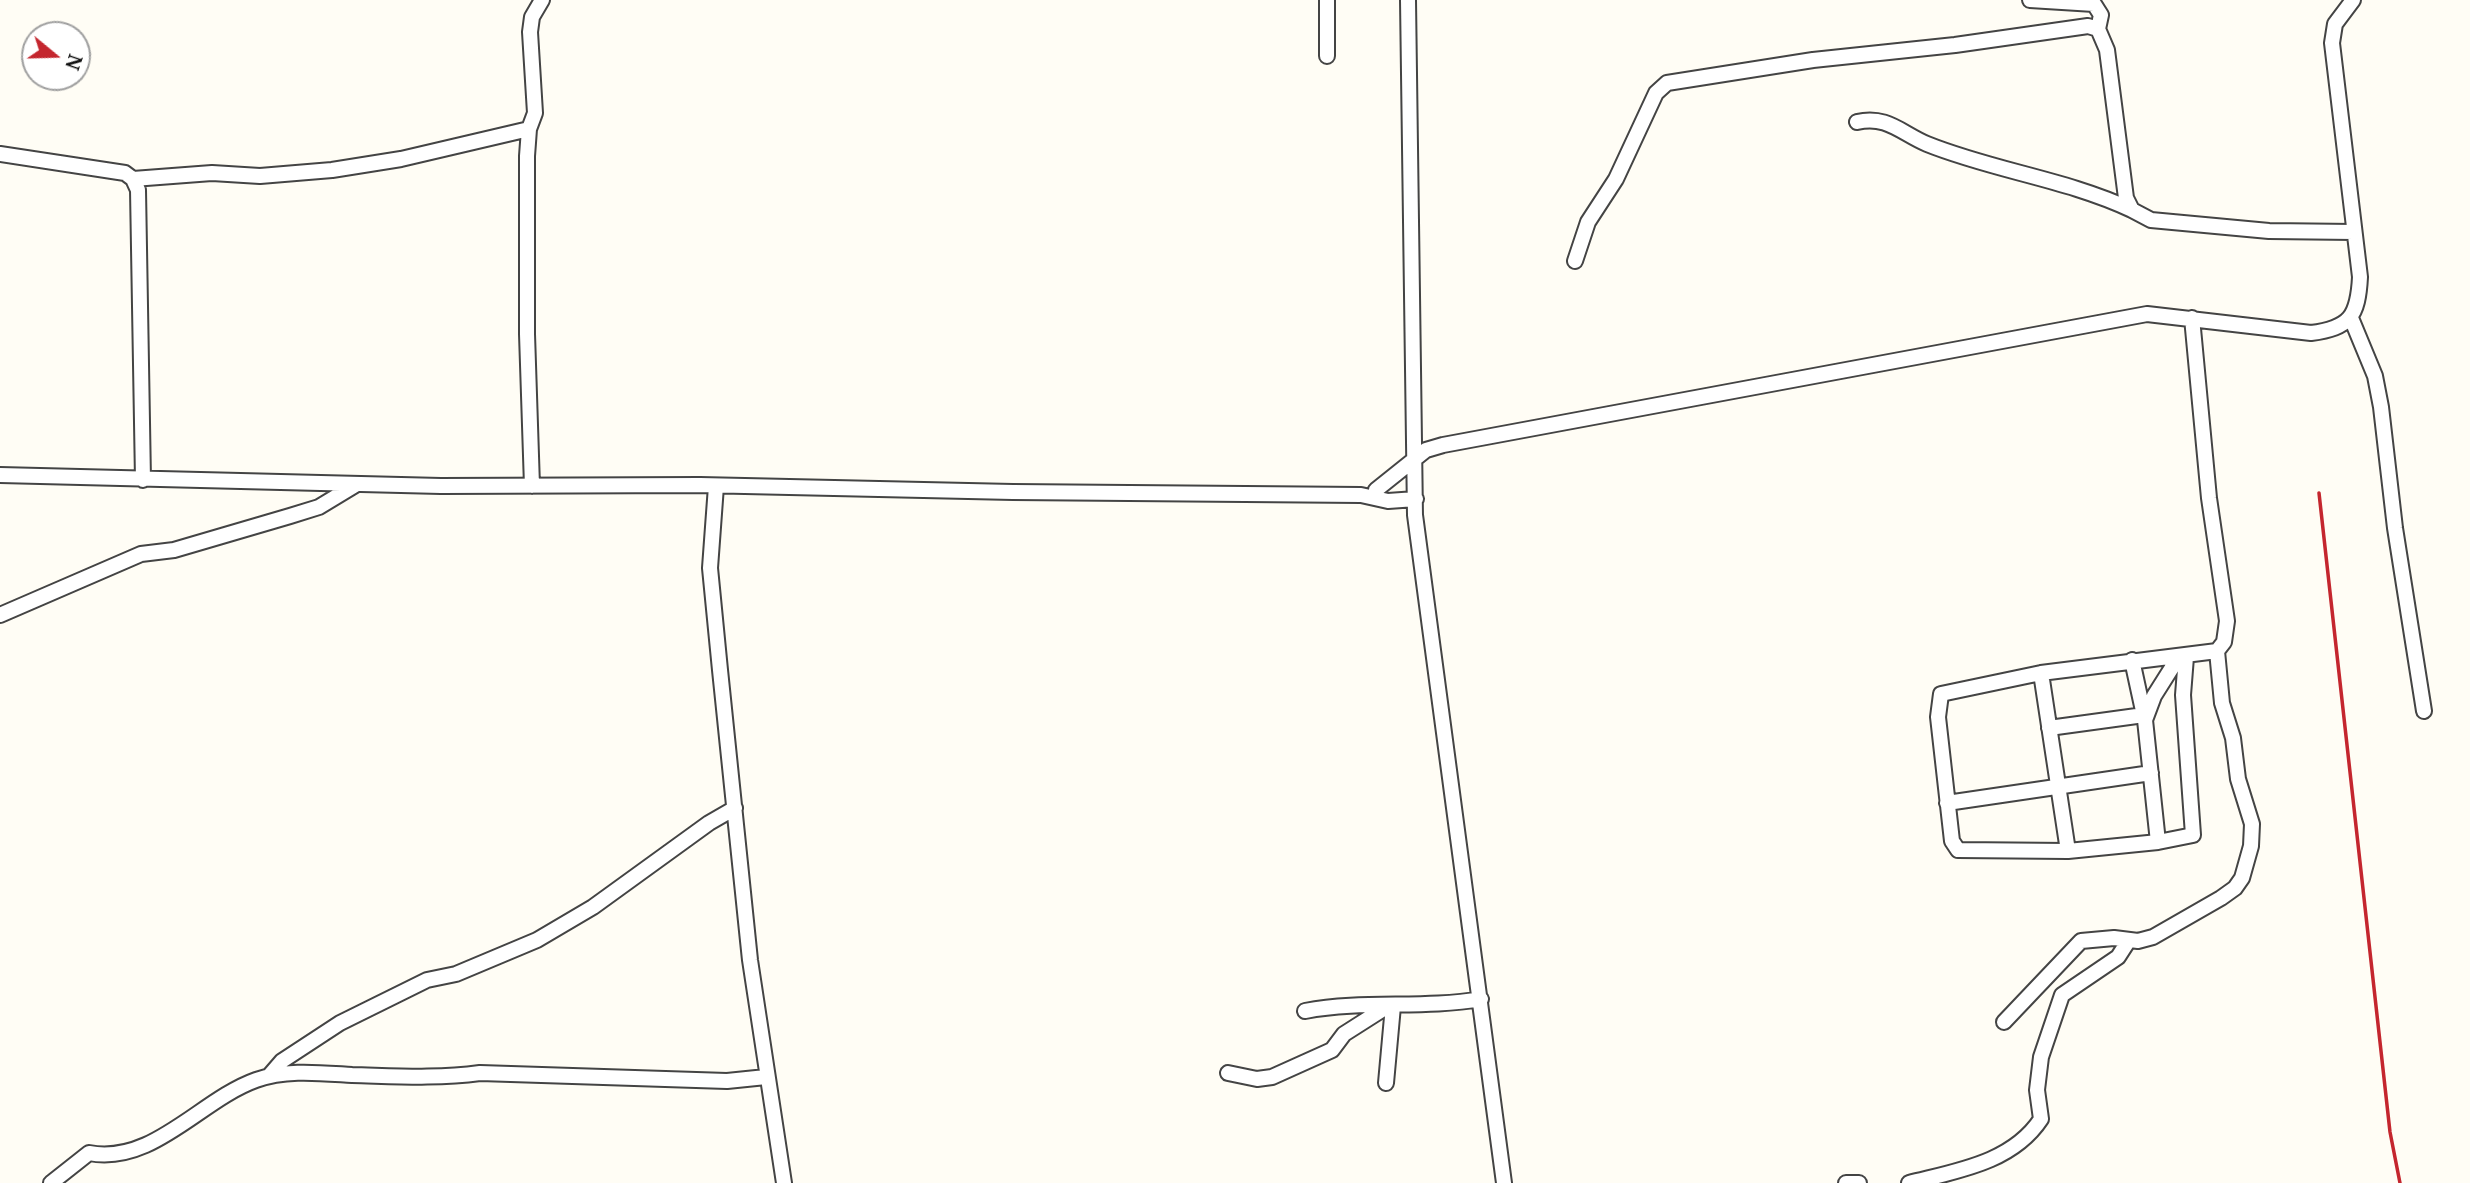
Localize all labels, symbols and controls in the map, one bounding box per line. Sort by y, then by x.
north arrow [21,21,91,91]
text: N [59,51,89,73]

